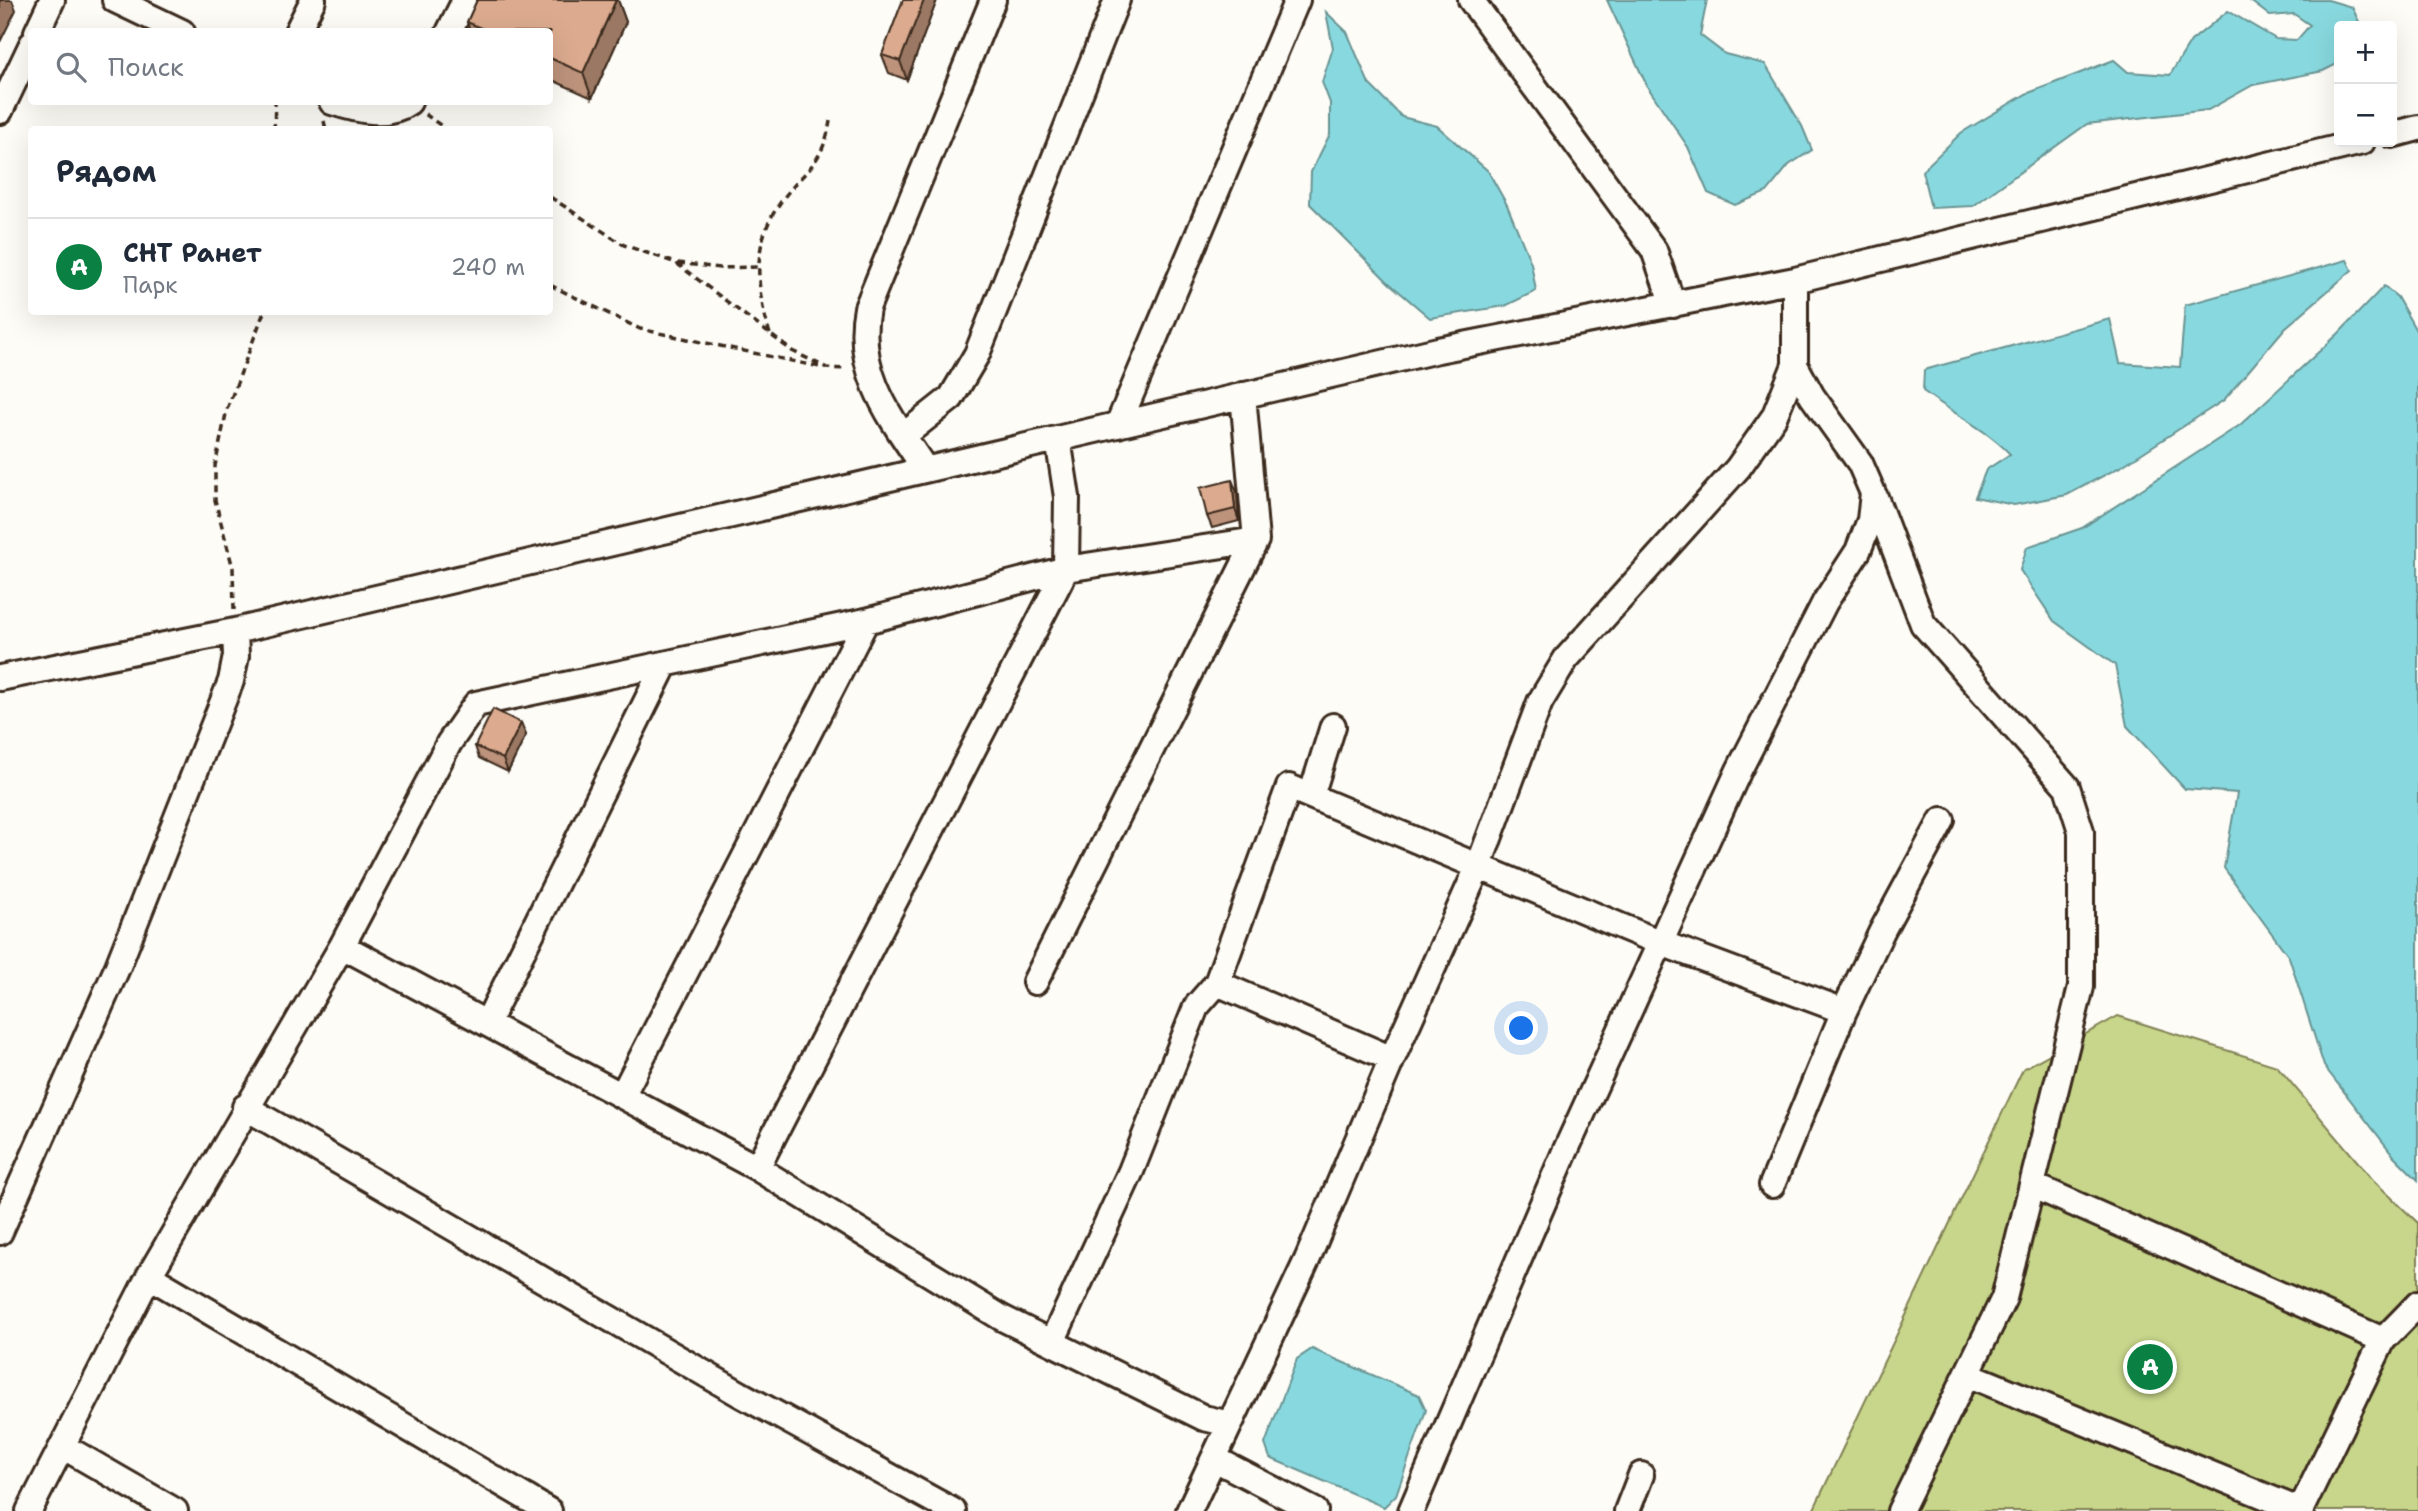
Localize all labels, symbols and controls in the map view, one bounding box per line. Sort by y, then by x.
map controls [2334,21,2397,147]
button: + [2334,21,2397,84]
search box [28,28,553,105]
icon: search [52,48,90,86]
text: Поиск [108,49,184,84]
button: − [2334,84,2397,147]
text: Рядом [56,151,156,192]
text: СНТ Ранет [123,235,262,270]
text: A [70,252,88,282]
text: 240 m [451,252,525,282]
text: Парк [123,270,178,300]
your location [1504,1011,1538,1045]
pin: A [2127,1341,2173,1393]

